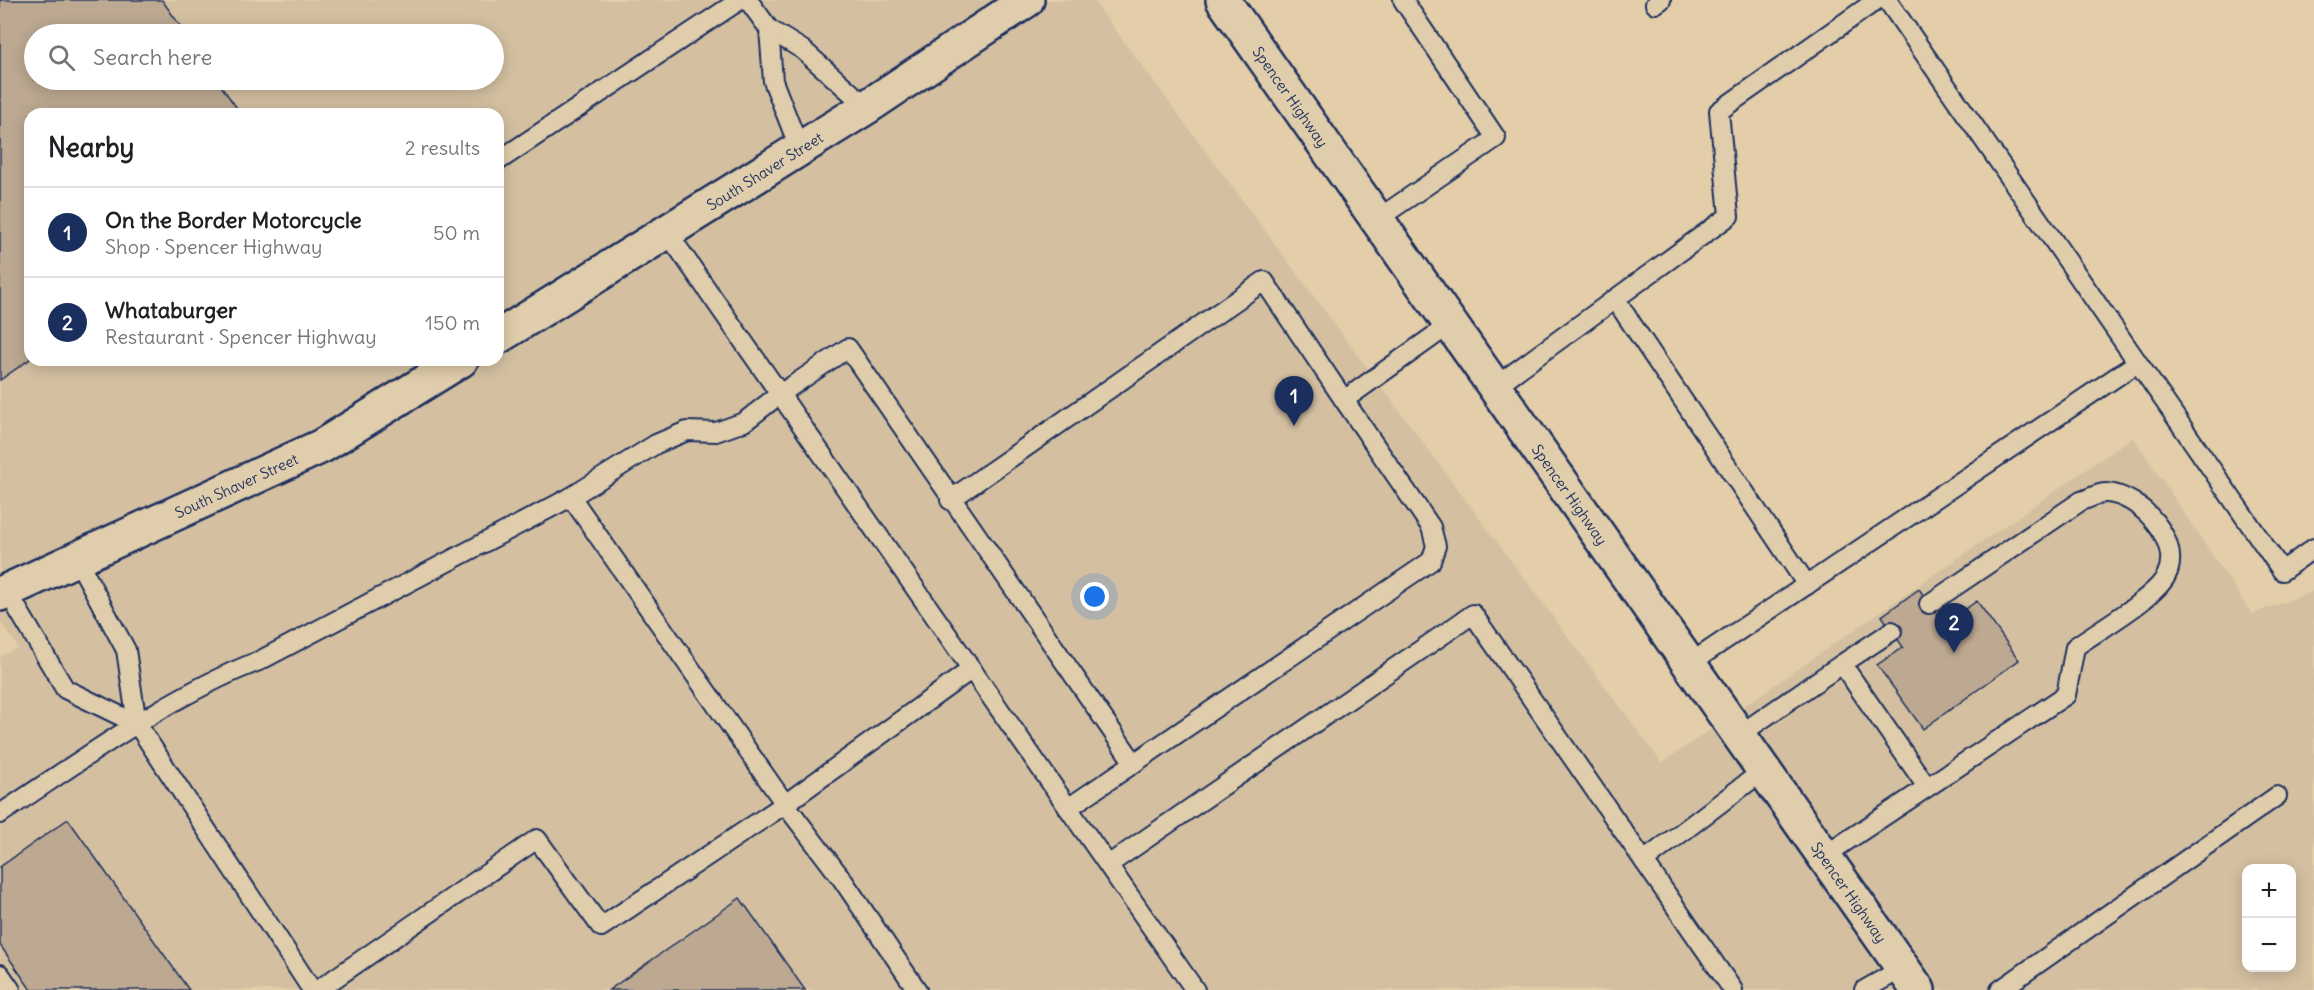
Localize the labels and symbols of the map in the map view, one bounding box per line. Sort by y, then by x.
street label: Spencer Highway [1249,43,1333,151]
street label: South Shaver Street [703,128,826,214]
pin: 1 [1274,376,1314,426]
street label: Spencer Highway [1528,440,1612,548]
street label: South Shaver Street [172,449,301,522]
your location [1080,582,1109,611]
pin: 2 [1934,604,1974,653]
street label: Spencer Highway [1807,838,1891,946]

